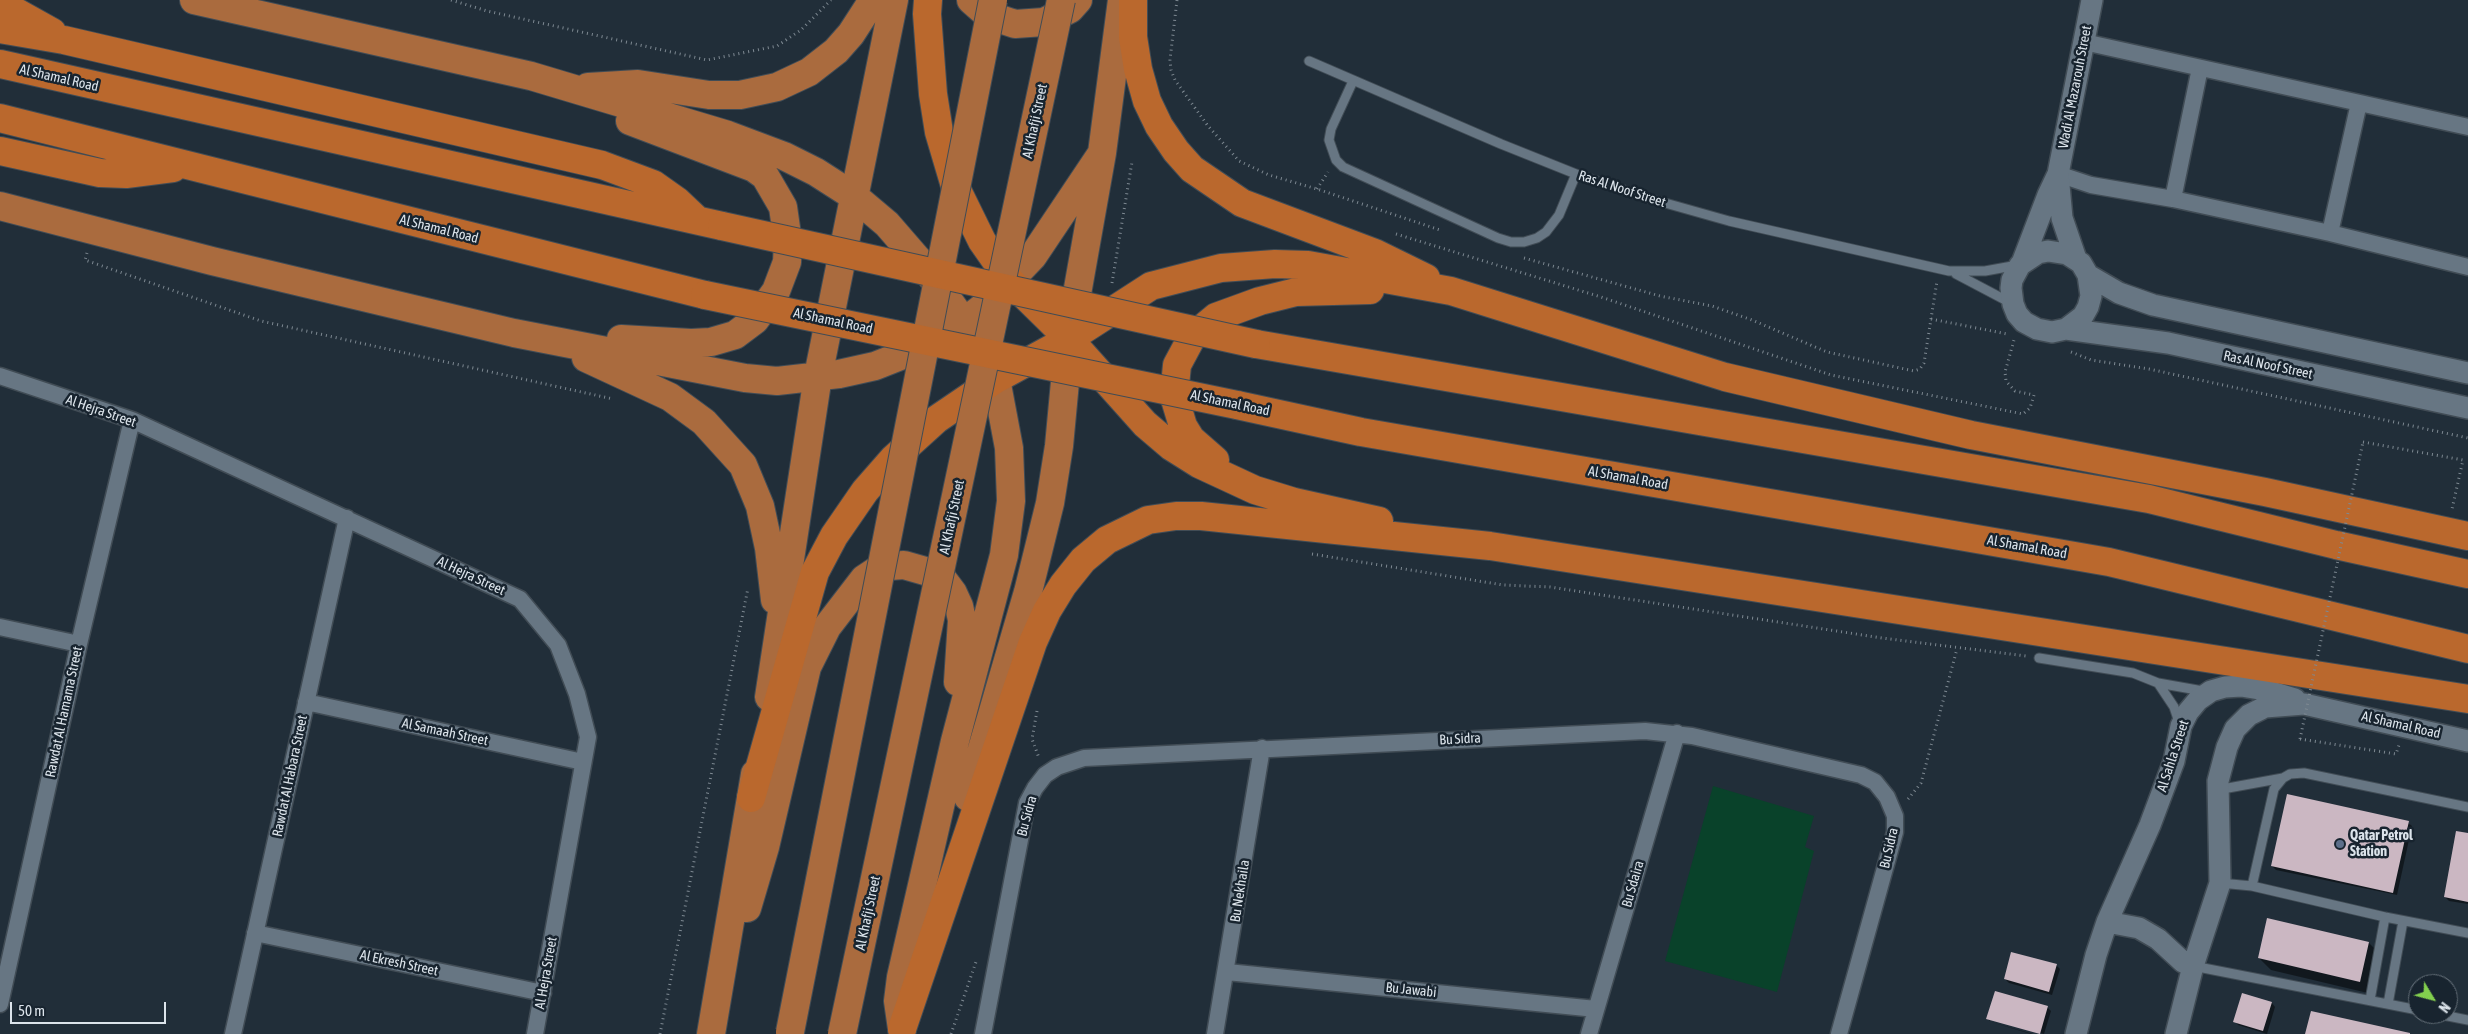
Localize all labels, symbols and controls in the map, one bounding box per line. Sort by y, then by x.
street label: Wadi Al Mazarouh Street [2055,24,2095,150]
street label: Al Shamal Road [18,61,100,95]
street label: Al Khafji Street [1019,82,1051,160]
street label: Ras Al Noof Street [1576,167,1668,211]
street label: Al Shamal Road [398,211,480,247]
street label: Al Shamal Road [792,304,874,338]
street label: Ras Al Noof Street [2222,347,2314,383]
street label: Al Shamal Road [1189,386,1271,420]
street label: Al Hejra Street [64,391,138,431]
street label: Al Shamal Road [1587,463,1669,493]
street label: Al Khafji Street [936,478,968,556]
street label: Al Shamal Road [1986,532,2068,562]
street label: Al Hejra Street [434,553,508,599]
street label: Rawdat Al Hamama Street [42,645,86,779]
street label: Al Shamal Road [2360,708,2442,742]
street label: Rawdat Al Habara Street [269,714,311,838]
street label: Al Samaah Street [401,715,489,749]
street label: Al Sahla Street [2153,718,2193,794]
street label: Bu Sidra [1439,730,1481,748]
street label: Bu Sidra [1014,794,1040,838]
street label: Bu Sidra [1876,826,1902,870]
place label: Qatar Petrol Station [2350,828,2413,860]
marker: Qatar Petrol Station [2334,838,2346,850]
street label: Bu Nekhaila [1227,859,1253,923]
street label: Bu Sdaira [1618,859,1648,909]
street label: Al Khafji Street [852,874,884,952]
street label: Al Hejra Street [531,936,561,1010]
street label: Al Ekresh Street [358,947,440,979]
north arrow [2408,974,2458,1024]
street label: Bu Jawabi [1385,979,1437,1001]
scale bar [12,992,169,1024]
text: N [2435,999,2453,1016]
text: 50 m [18,1002,45,1019]

